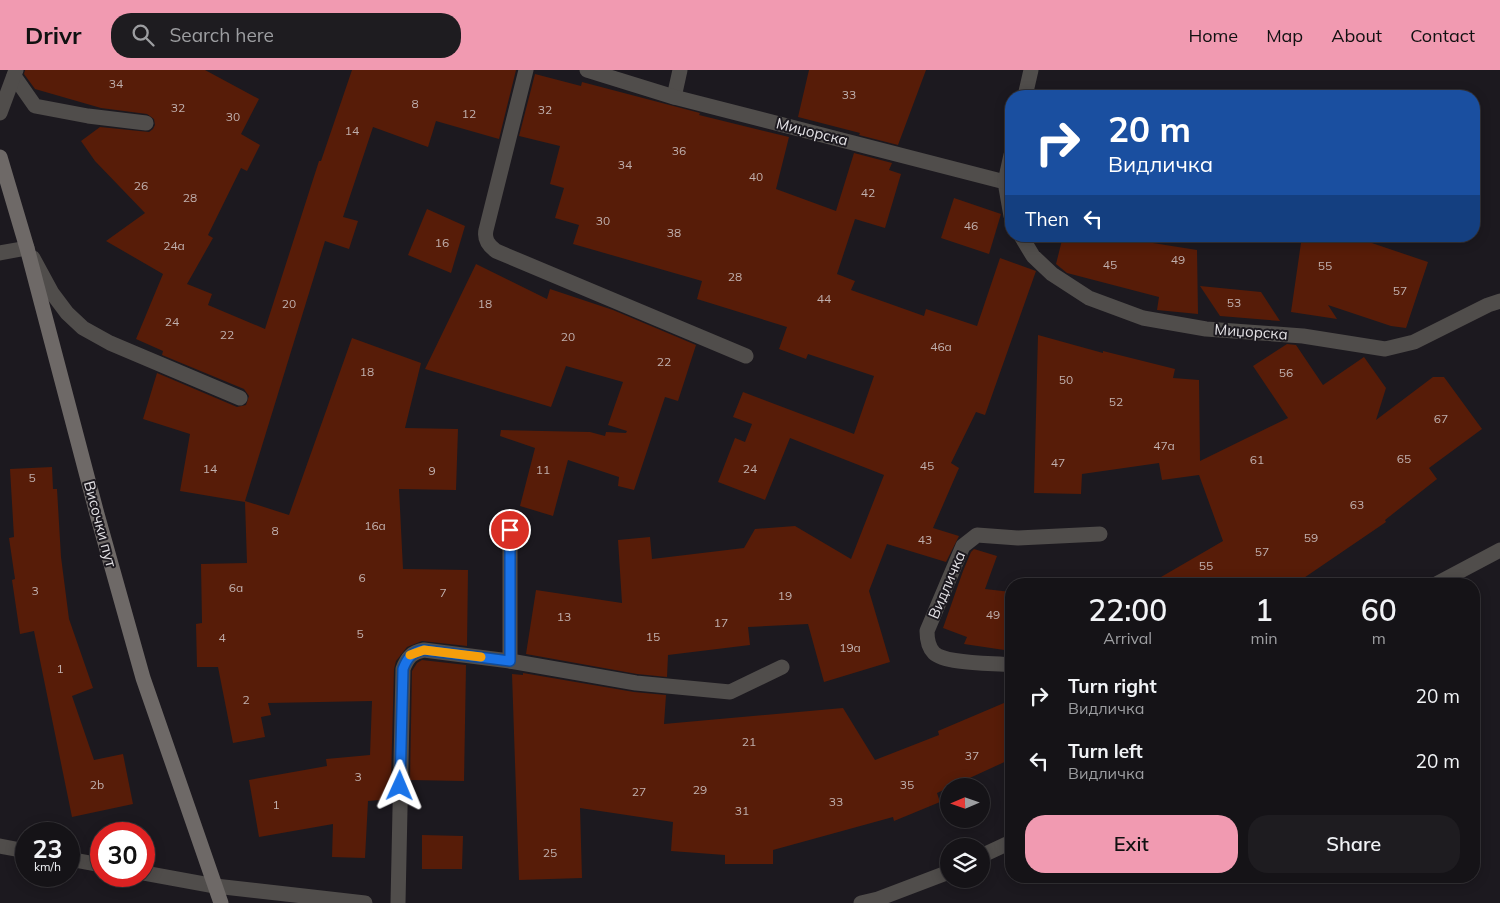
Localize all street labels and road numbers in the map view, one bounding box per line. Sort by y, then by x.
street label: Миџорска [774,113,850,150]
street label: Миџорска [1214,319,1288,344]
street label: Височки пут [80,479,121,569]
street label: Видличка [924,548,969,621]

